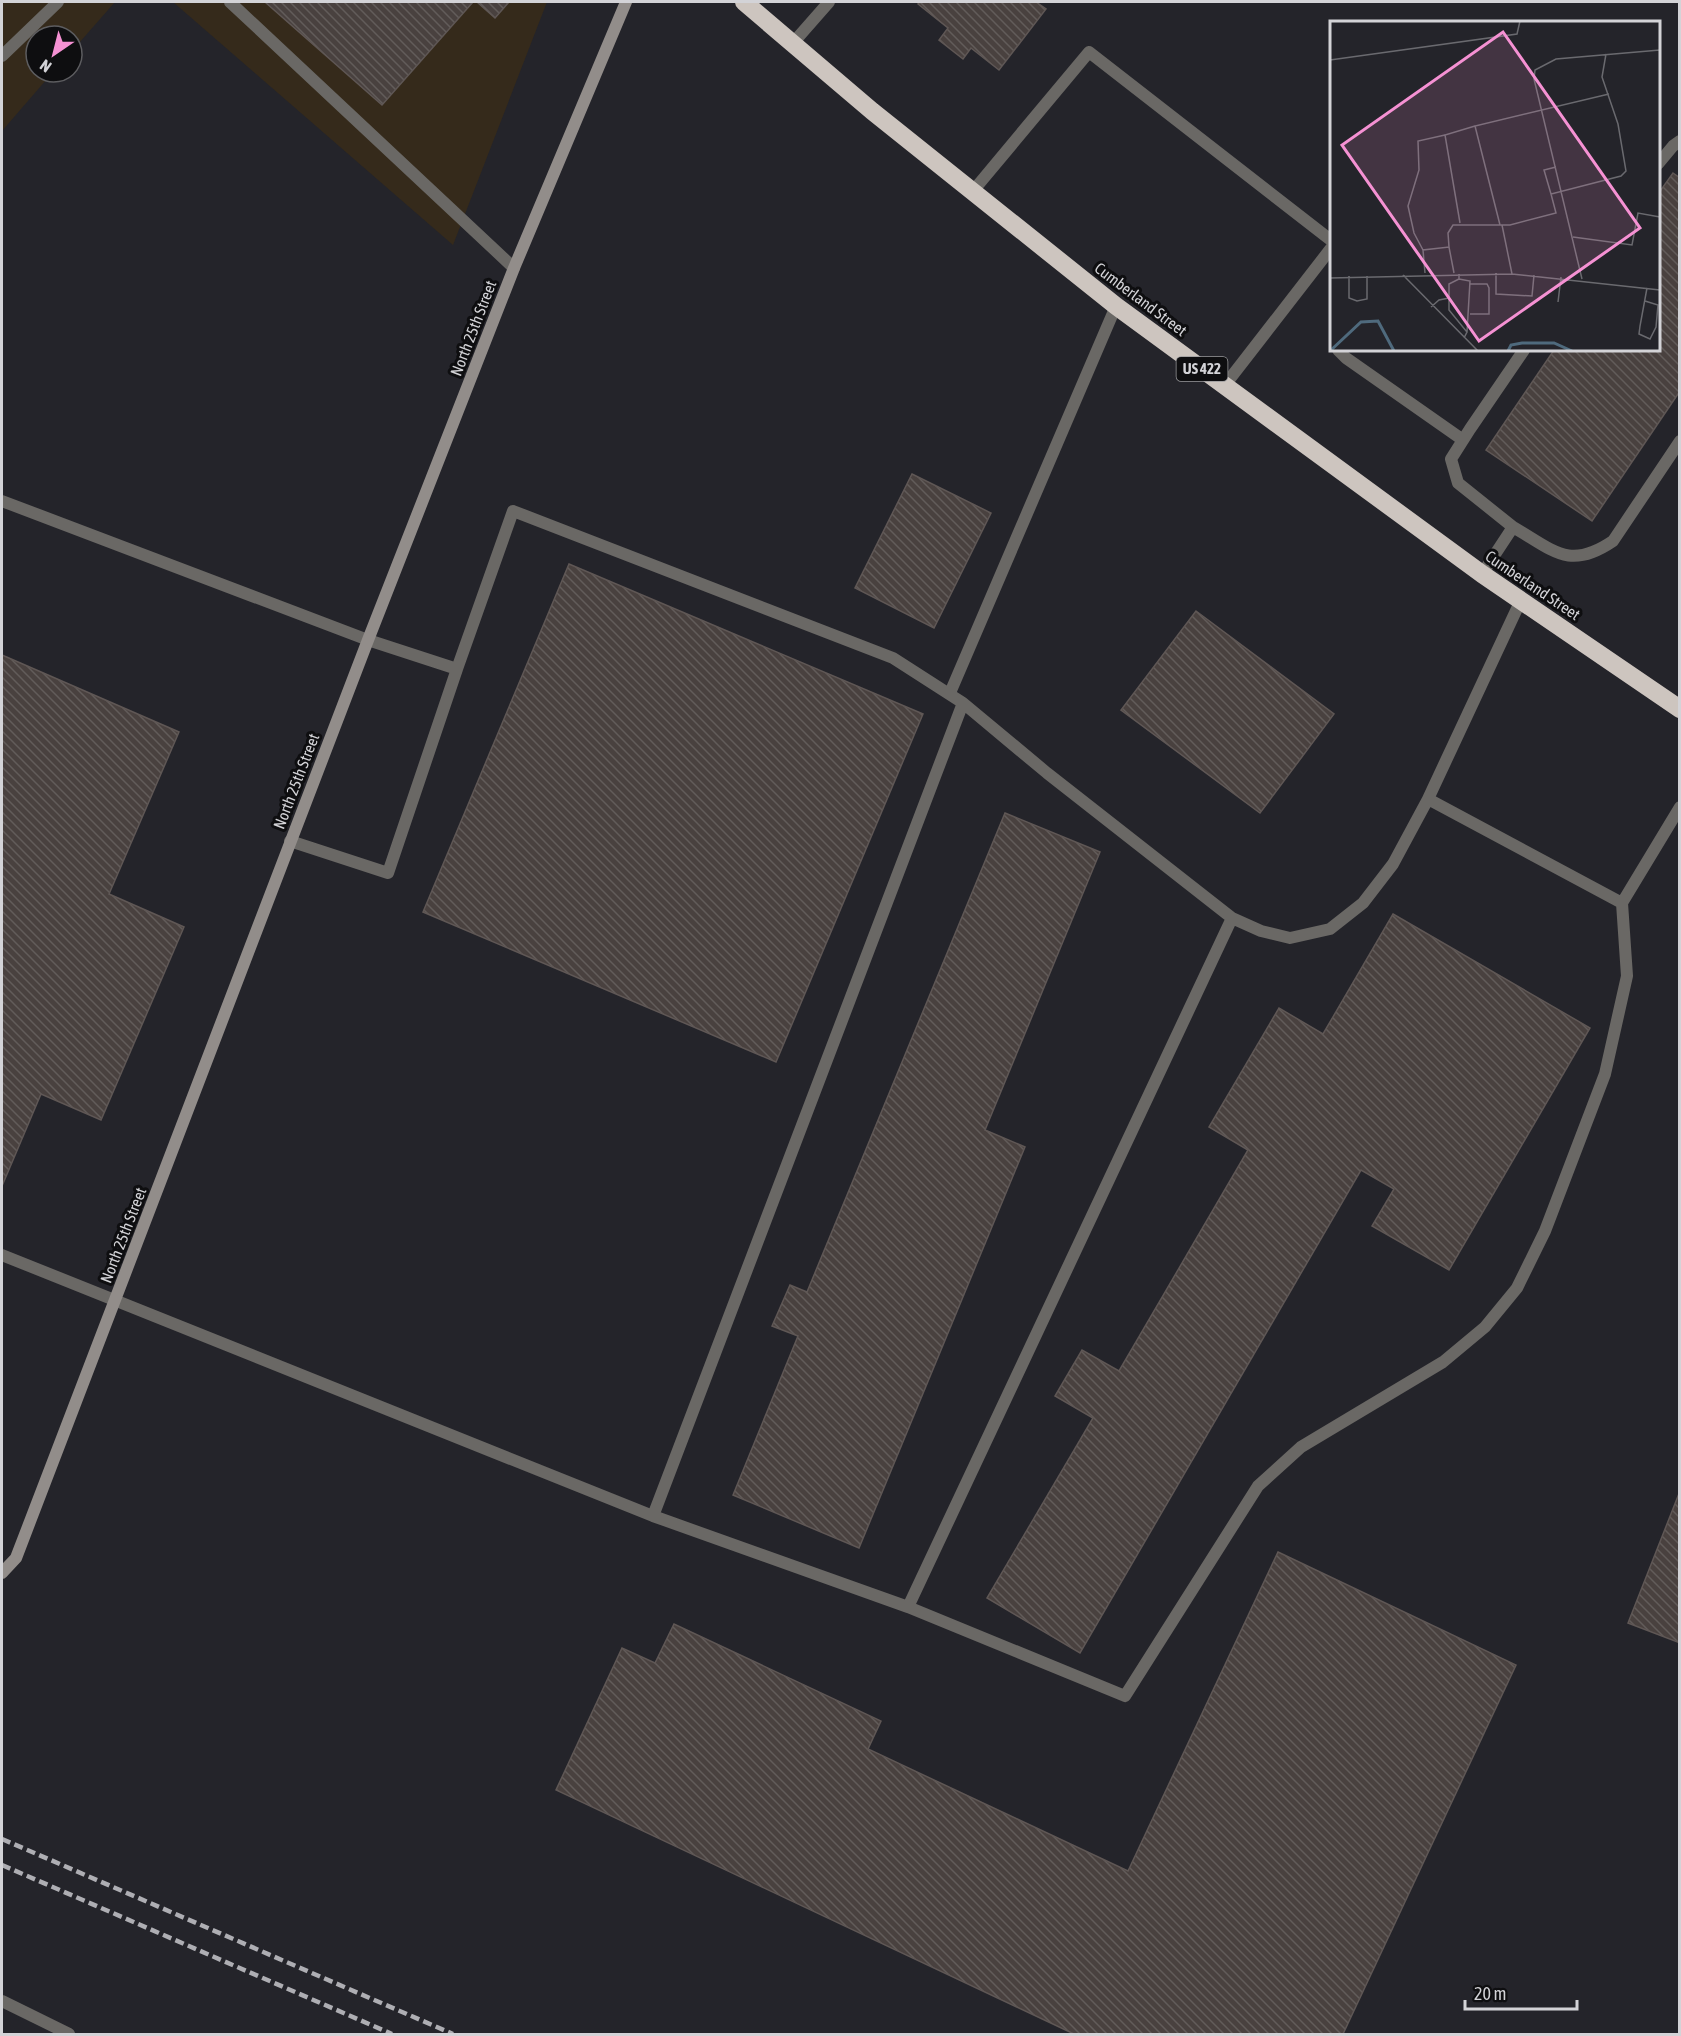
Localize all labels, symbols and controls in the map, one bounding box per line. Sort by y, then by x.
inset map [1330,21,1660,351]
north arrow [24,24,84,84]
text: N [36,56,54,76]
street label: Cumberland Street [1092,259,1191,340]
street label: North 25th Street [447,277,500,378]
road number: US 422 [1176,357,1228,381]
street label: Cumberland Street [1482,547,1584,624]
street label: North 25th Street [270,730,323,831]
street label: North 25th Street [97,1184,150,1285]
scale bar [1465,1973,1578,2011]
text: 20 m [1474,1983,1506,2004]

